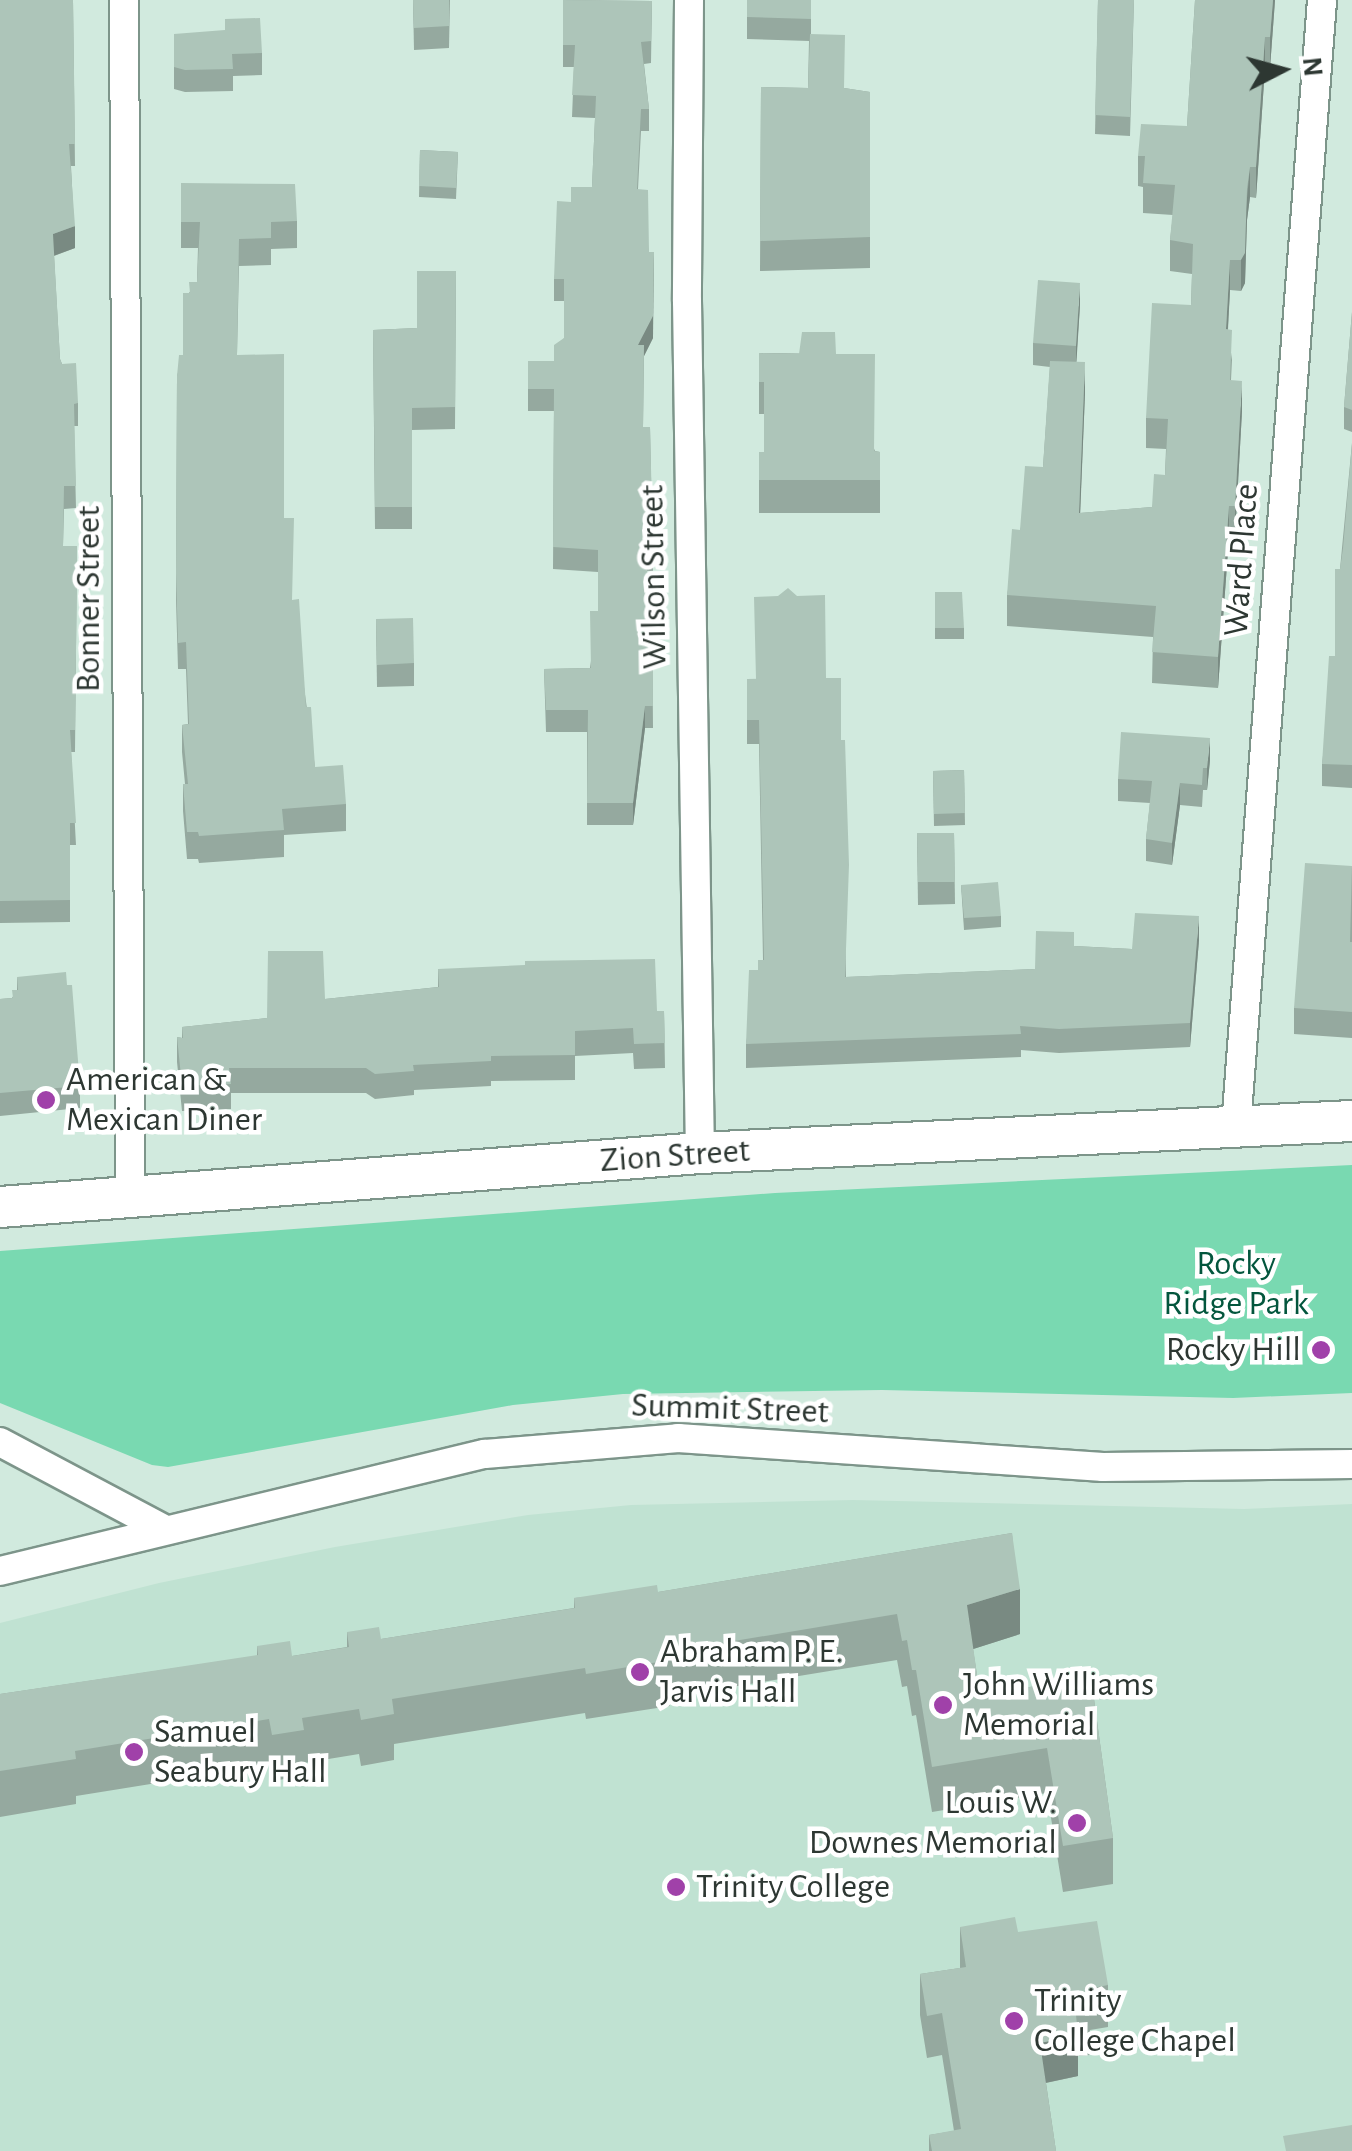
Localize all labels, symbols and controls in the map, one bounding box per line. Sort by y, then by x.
north arrow [1232,20,1332,120]
text: N [1297,56,1327,78]
street label: Ward Place [1216,482,1268,638]
street label: Wilson Street [631,484,677,670]
street label: Bonner Street [68,506,110,692]
place label: American & Mexican Diner [66,1059,262,1141]
marker: American & Mexican Diner [35,1089,57,1111]
street label: Zion Street [599,1130,751,1182]
park label: Rocky Ridge Park [1163,1243,1309,1325]
place label: Rocky Hill [1166,1329,1301,1371]
marker: Rocky Hill [1310,1339,1332,1361]
street label: Summit Street [631,1385,829,1433]
place label: Abraham P. E. Jarvis Hall [660,1631,843,1713]
marker: Abraham P. E. Jarvis Hall [629,1661,651,1683]
place label: John Williams Memorial [963,1664,1154,1746]
marker: John Williams Memorial [932,1694,954,1716]
place label: Samuel Seabury Hall [154,1711,327,1793]
marker: Samuel Seabury Hall [123,1741,145,1763]
place label: Louis W. Downes Memorial [809,1782,1057,1864]
marker: Louis W. Downes Memorial [1066,1812,1088,1834]
place label: Trinity College [696,1866,890,1908]
marker: Trinity College [665,1876,687,1898]
place label: Trinity College Chapel [1034,1980,1236,2062]
marker: Trinity College Chapel [1003,2010,1025,2032]

